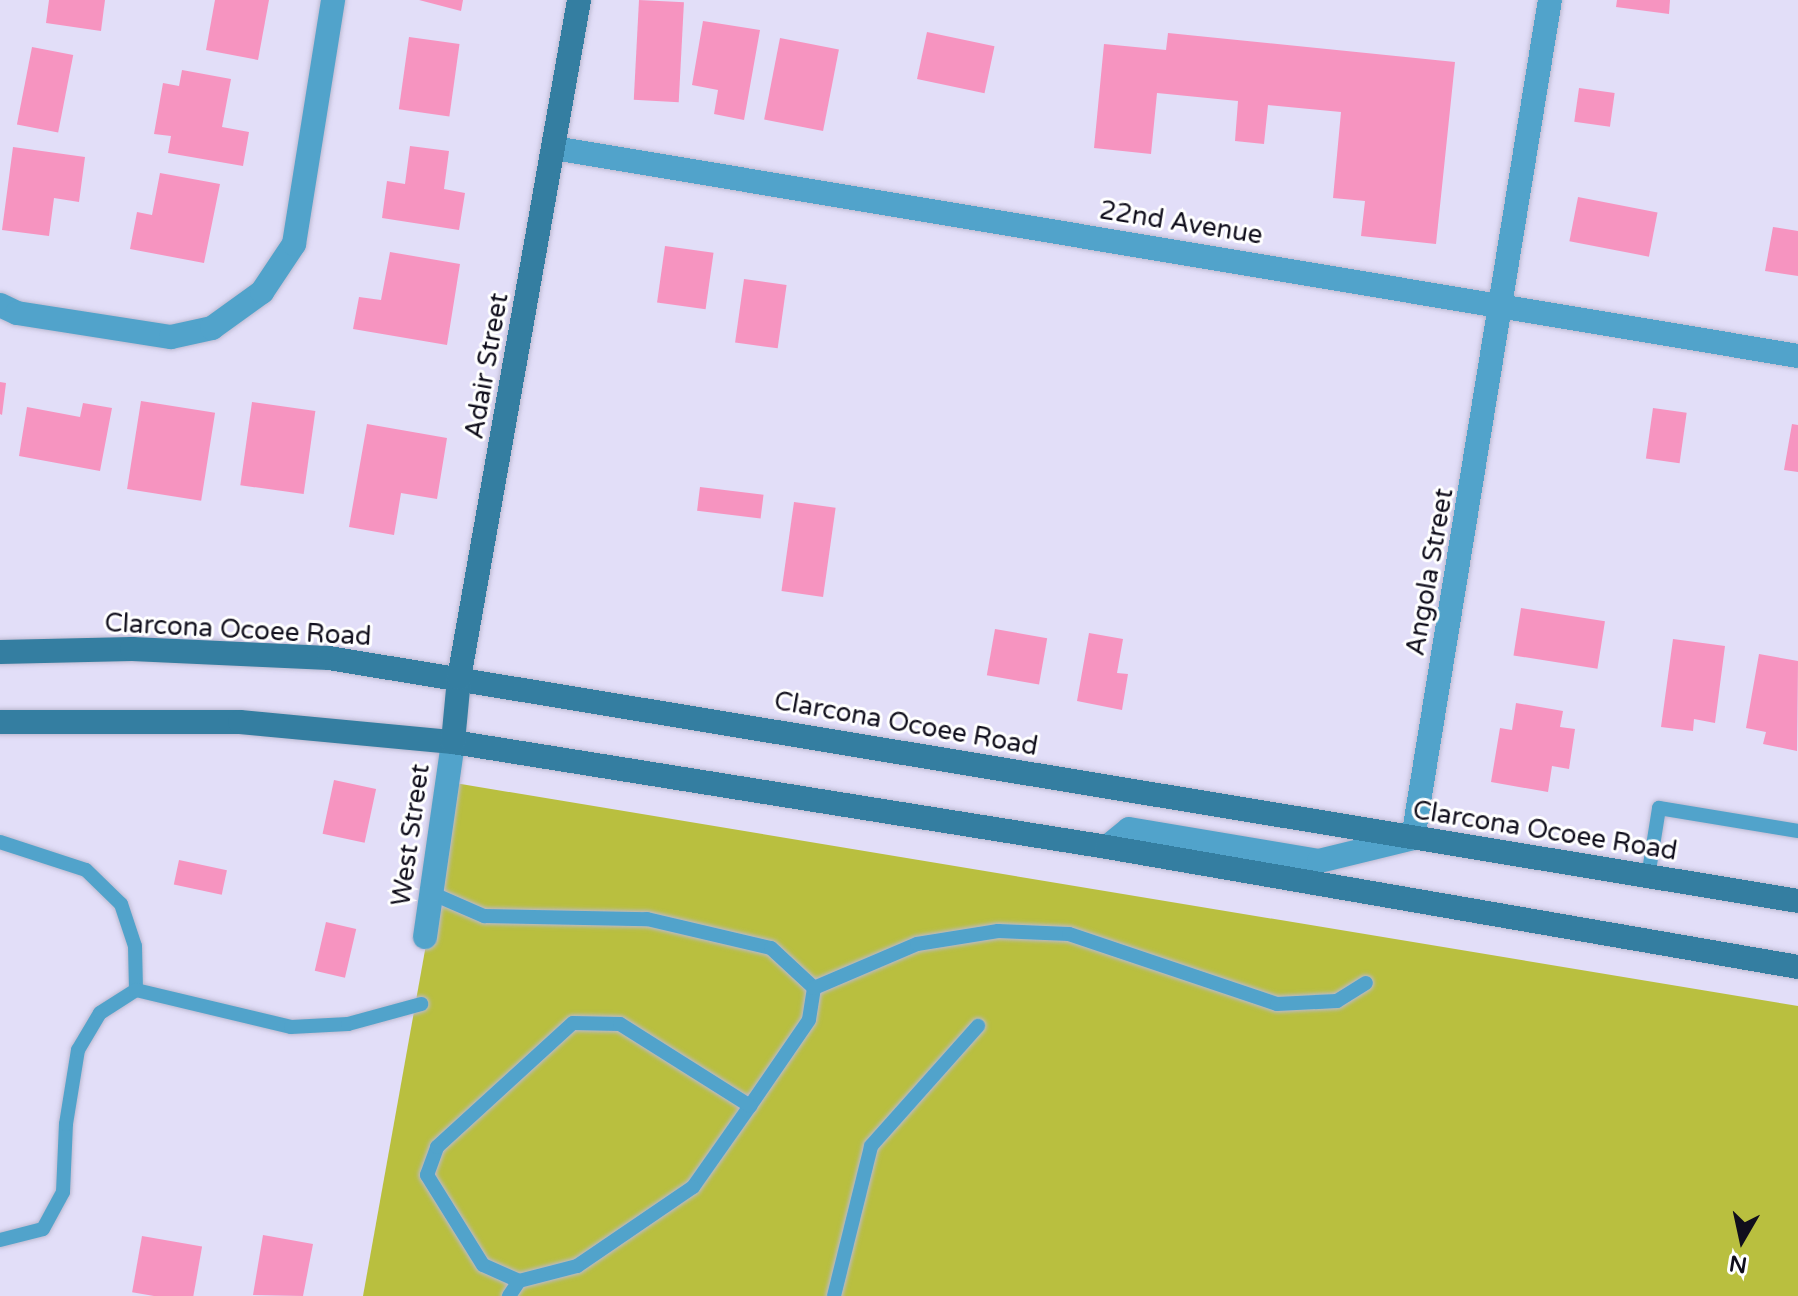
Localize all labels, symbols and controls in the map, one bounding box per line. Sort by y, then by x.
street label: 22nd Avenue [1097,195,1265,251]
street label: Adair Street [459,291,515,441]
street label: Angola Street [1400,486,1460,658]
street label: Clarcona Ocoee Road [104,607,372,653]
street label: Clarcona Ocoee Road [772,685,1040,763]
street label: West Street [386,762,436,908]
street label: Clarcona Ocoee Road [1411,795,1679,867]
north arrow [1702,1200,1782,1280]
text: N [1727,1249,1749,1278]

